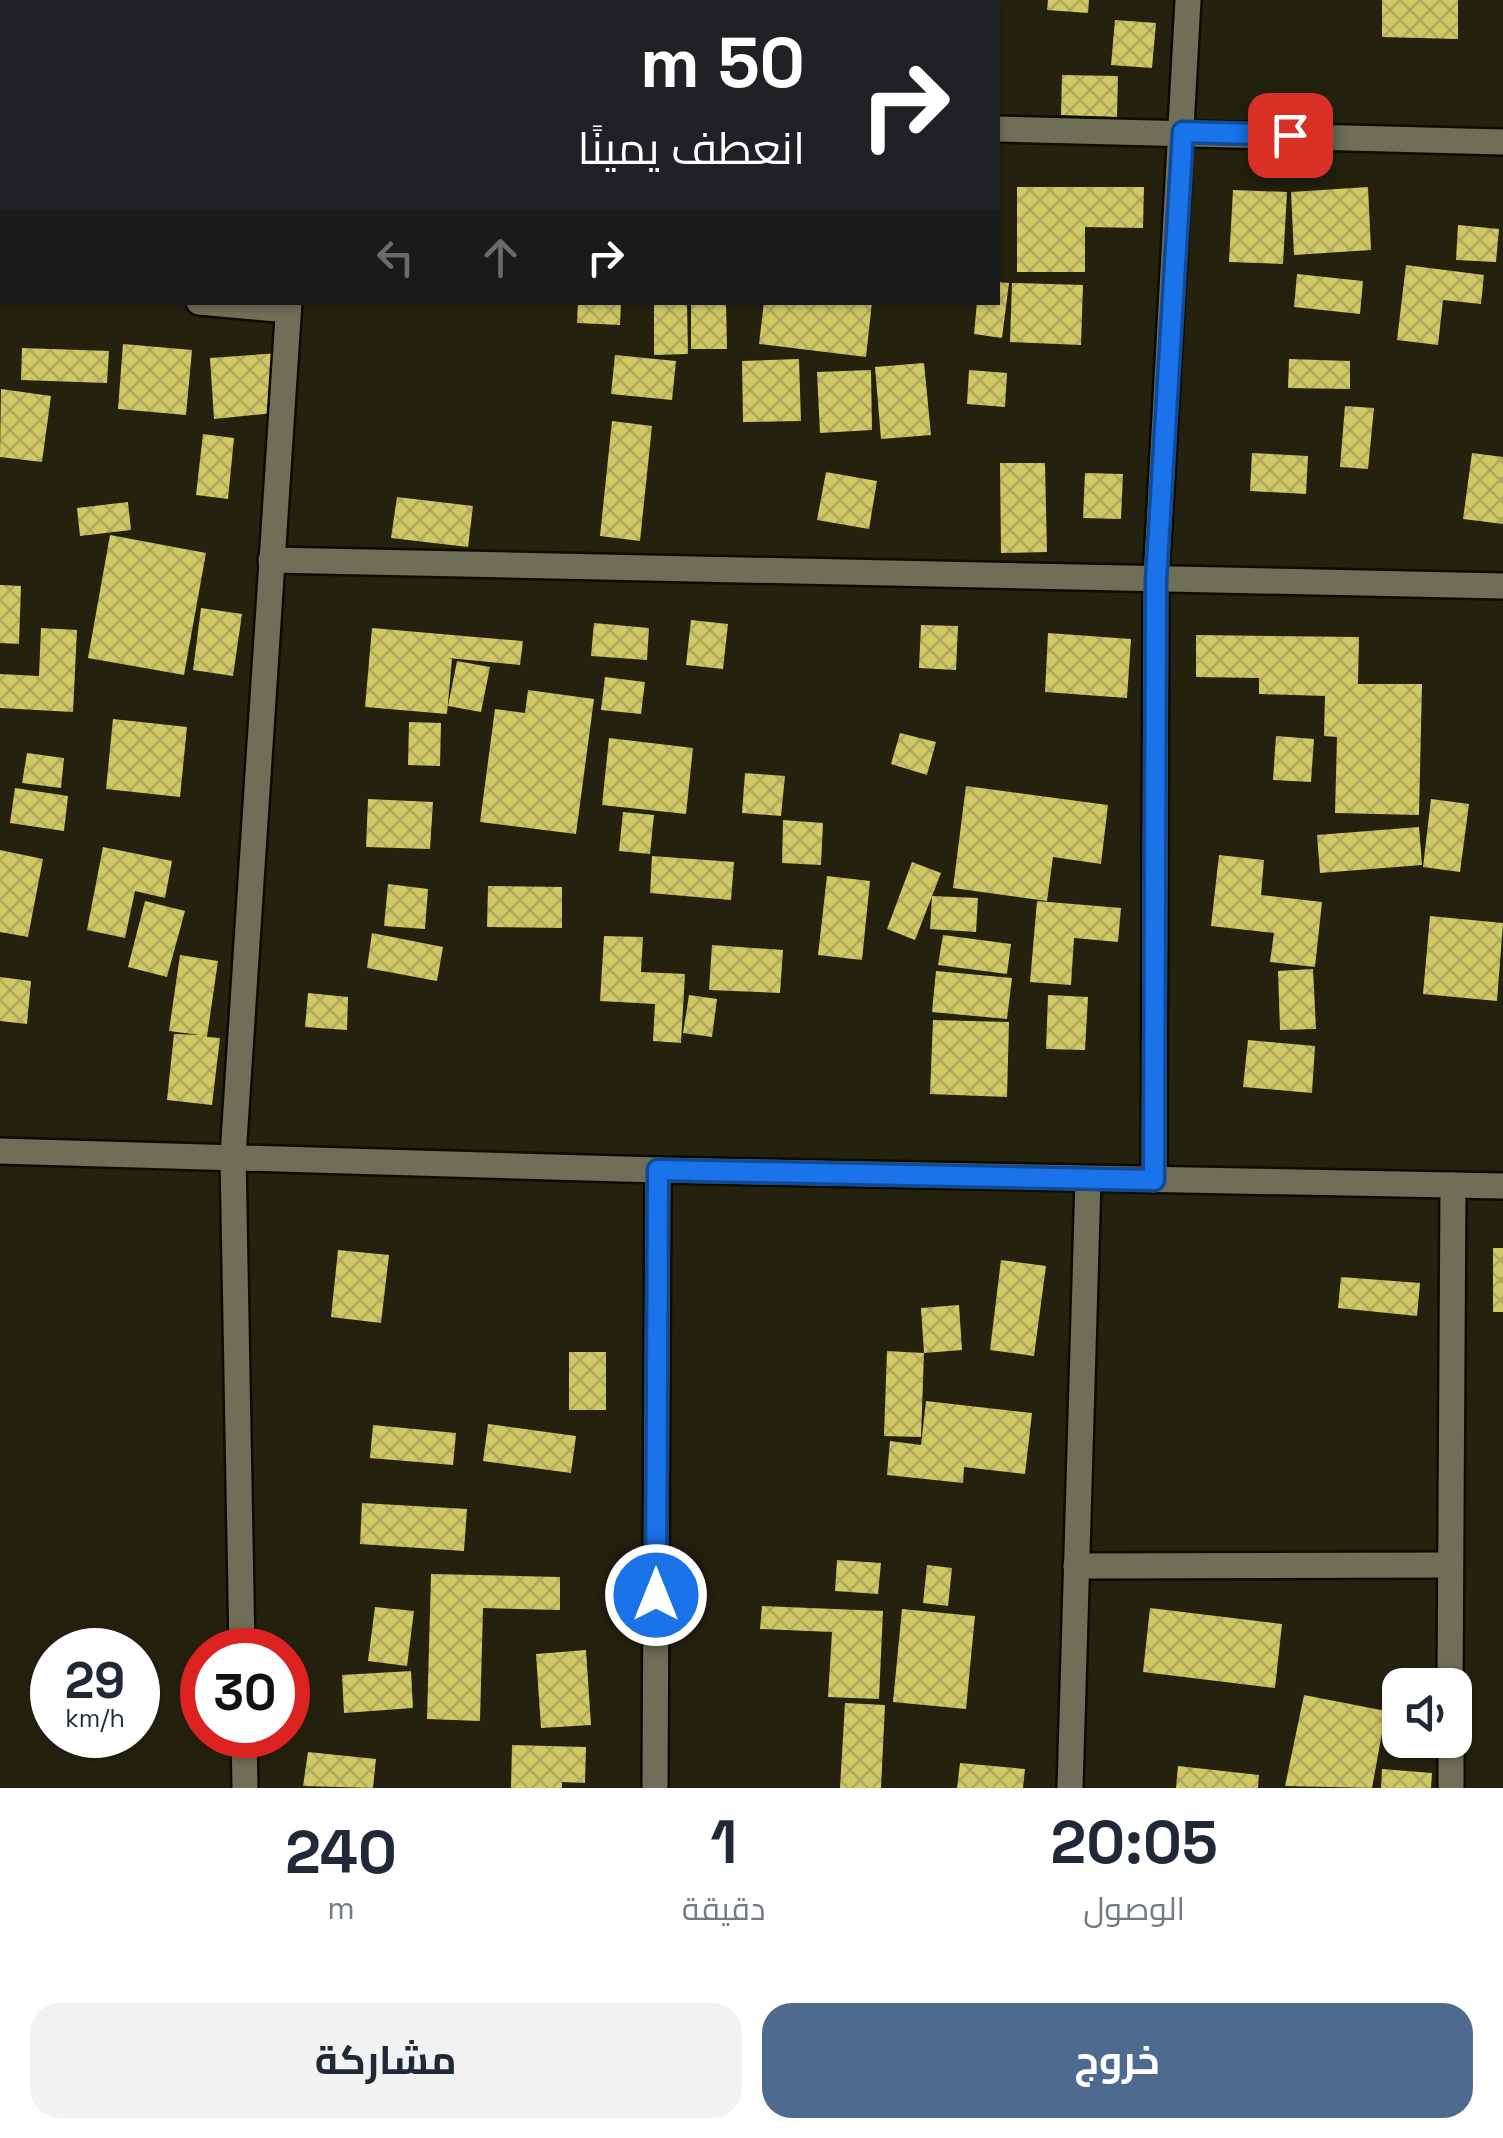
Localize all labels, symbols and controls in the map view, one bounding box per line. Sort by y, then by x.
text: 50 m [640,18,805,107]
icon: right [840,40,970,170]
pin [1248,93,1333,178]
icon: arrive [1263,108,1318,163]
text: انعطف يمينًا [577,120,805,177]
icon: left [368,230,423,285]
icon: ahead [473,230,528,285]
icon: right [578,230,633,285]
position arrow [604,1543,708,1647]
speed limit sign: 30 [180,1628,310,1758]
text: 29 [65,1649,125,1713]
map controls [1382,1668,1472,1758]
button: sound [1382,1668,1472,1758]
text: km/h [65,1702,125,1734]
text: 1 [710,1804,737,1881]
text: 20:05 [1051,1804,1218,1881]
text: 240 [285,1814,397,1891]
text: m [327,1888,355,1928]
text: دقيقة [682,1889,765,1929]
text: الوصول [1083,1889,1185,1929]
button: مشاركة [30,2003,742,2118]
button: خروج [762,2003,1473,2118]

